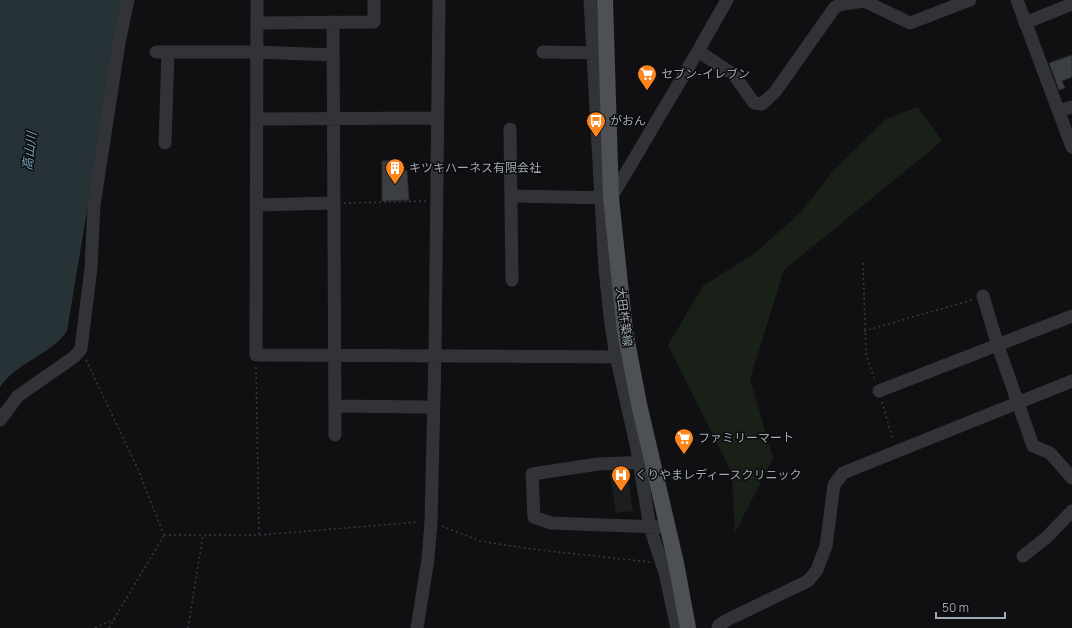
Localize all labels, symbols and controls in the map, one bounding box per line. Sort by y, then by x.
supermarket icon: セブン-イレブン [636,63,658,91]
place label: セブン-イレブン [661,65,750,82]
bus stop icon: がおん [585,110,607,138]
place label: がおん [610,112,646,129]
water label: 高山川 [18,129,41,171]
building icon: キツキハーネス有限会社 [384,157,406,185]
place label: キツキハーネス有限会社 [409,159,541,176]
street label: 大田杵築線 [612,286,637,348]
supermarket icon: ファミリーマート [673,427,695,455]
place label: ファミリーマート [698,429,794,446]
hospital icon: くりやまレディースクリニック [610,464,632,492]
place label: くりやまレディースクリニック [635,466,802,483]
scale bar [936,594,1005,620]
text: 50 m [942,599,969,616]

